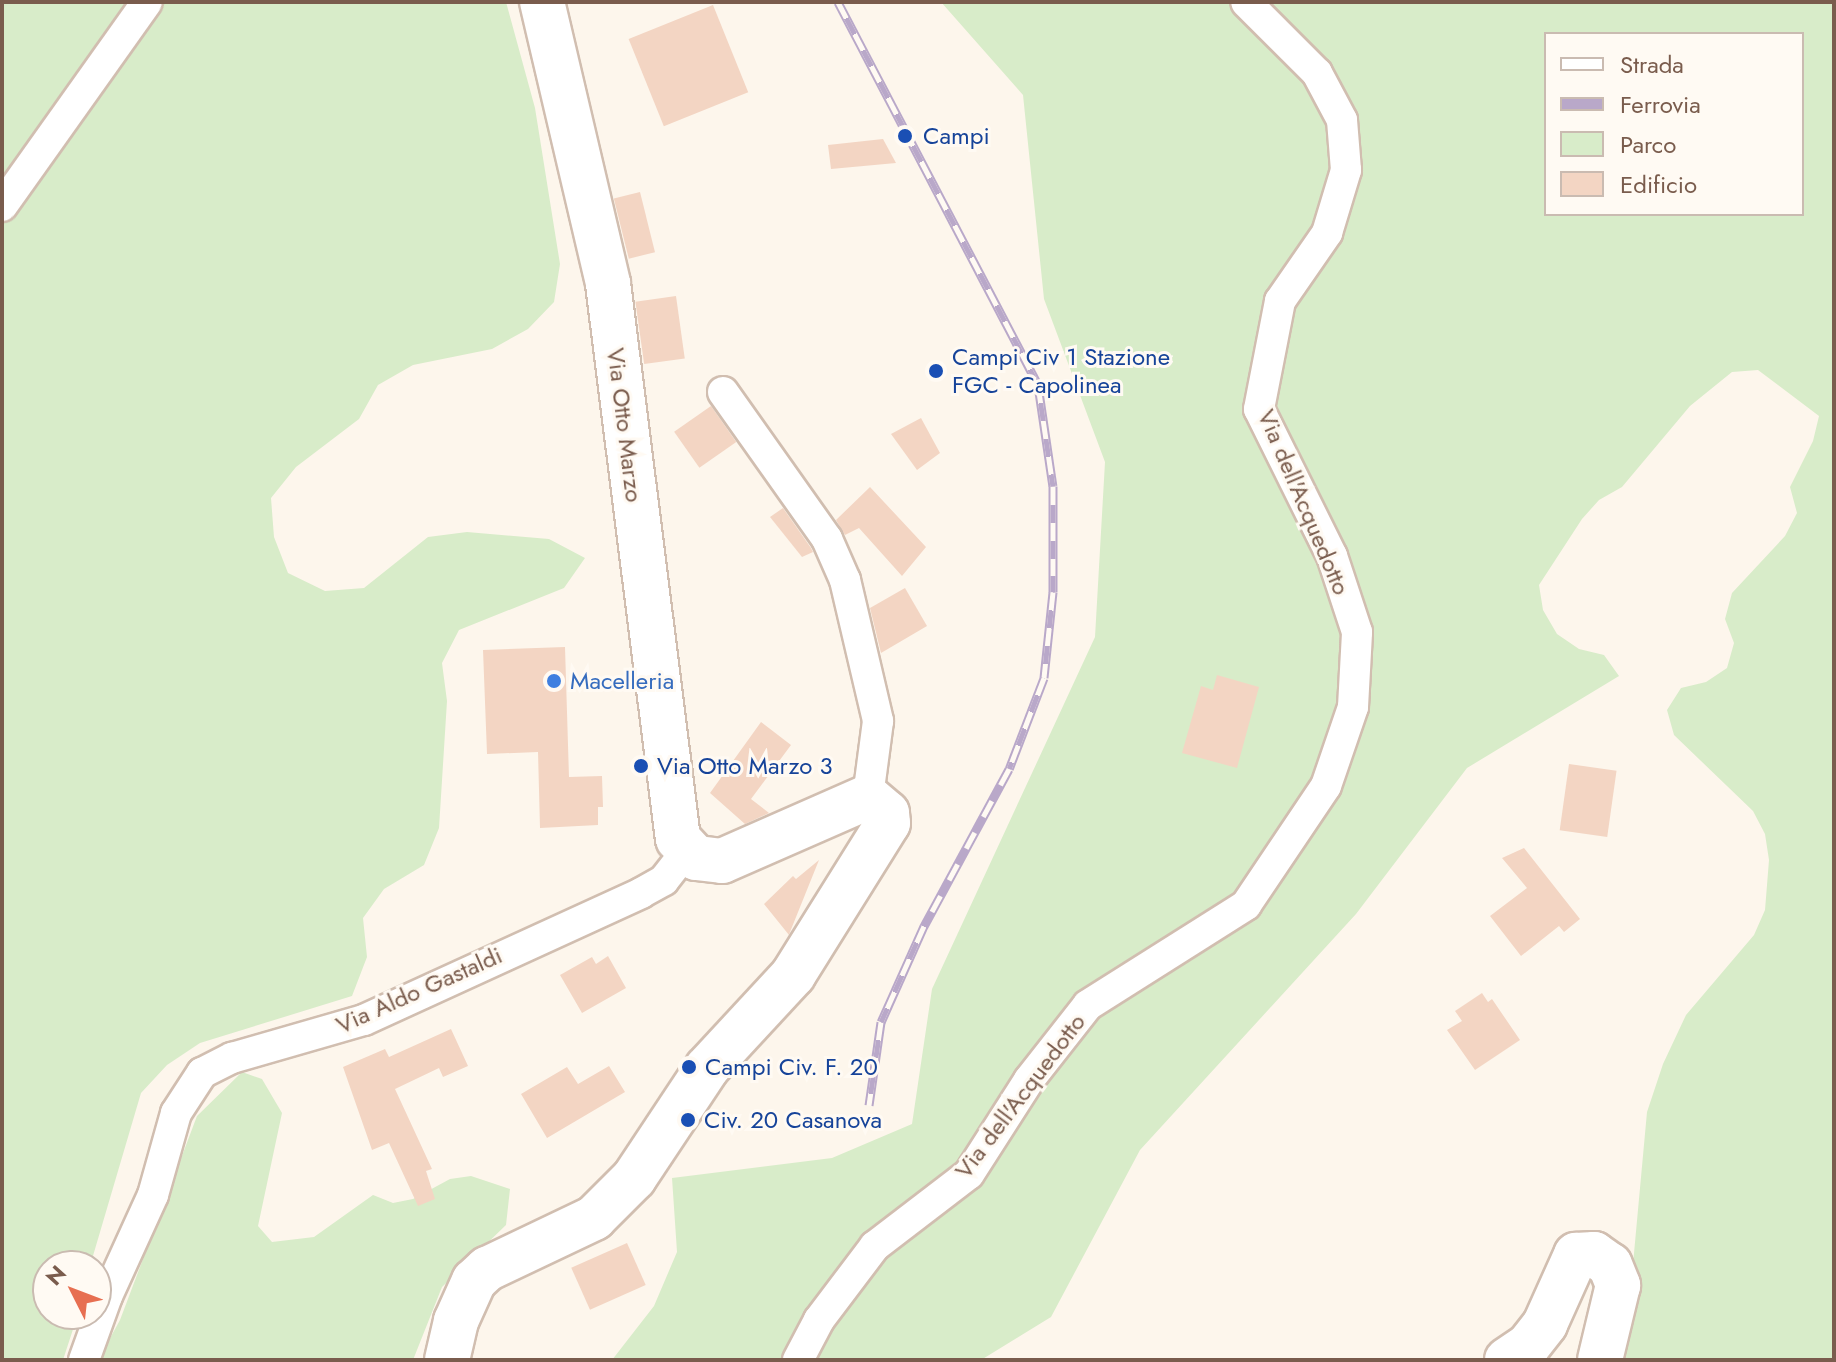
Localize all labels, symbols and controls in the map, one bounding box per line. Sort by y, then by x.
legend [1544,32,1804,216]
text: Strada [1620,47,1684,82]
text: Ferrovia [1620,87,1701,122]
place label: Campi [923,122,990,150]
marker: Campi [894,125,916,147]
text: Parco [1620,127,1676,162]
text: Edificio [1620,167,1697,202]
place label: Campi Civ 1 Stazione FGC - Capolinea [952,343,1170,399]
street label: Via Otto Marzo [601,346,649,504]
marker: Campi Civ 1 Stazione FGC - Capolinea [927,362,945,380]
street label: Via dell'Acquedotto [1252,405,1356,599]
place label: Macelleria [570,667,674,695]
marker: Macelleria [545,672,563,690]
place label: Via Otto Marzo 3 [657,752,833,780]
marker: Via Otto Marzo 3 [632,757,650,775]
street label: Via Aldo Gastaldi [332,940,506,1040]
street label: Via dell'Acquedotto [949,1008,1091,1184]
place label: Campi Civ. F. 20 [705,1053,878,1081]
marker: Campi Civ. F. 20 [680,1058,698,1076]
place label: Civ. 20 Casanova [704,1106,882,1134]
marker: Civ. 20 Casanova [679,1111,697,1129]
north arrow [32,1250,112,1330]
text: N [38,1258,73,1292]

